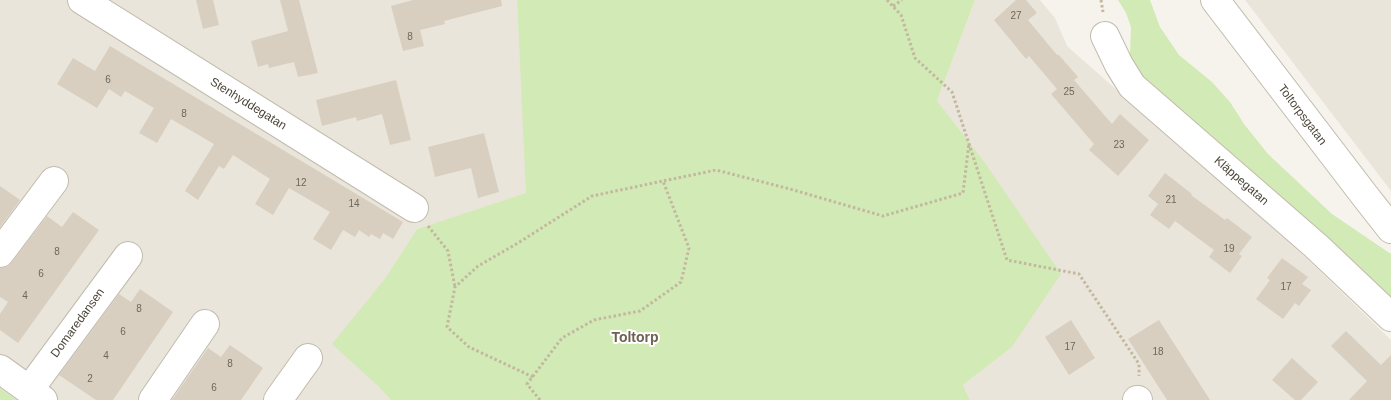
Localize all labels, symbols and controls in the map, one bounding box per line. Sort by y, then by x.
house number: 27 [1010,10,1022,22]
house number: 8 [407,31,413,43]
house number: 6 [105,74,111,86]
street label: Stenhyddegatan [207,75,289,133]
street label: Toltorpsgatan [1275,82,1329,148]
house number: 25 [1063,86,1075,98]
house number: 8 [181,108,187,120]
house number: 23 [1113,139,1125,151]
street label: Kläppegatan [1211,153,1271,209]
house number: 12 [295,177,307,189]
house number: 21 [1165,194,1177,206]
house number: 14 [348,198,360,210]
house number: 19 [1223,243,1235,255]
house number: 8 [54,246,60,258]
house number: 6 [38,268,44,280]
house number: 17 [1280,281,1292,293]
street label: Domaredansen [48,286,108,360]
house number: 4 [22,290,28,302]
house number: 8 [136,303,142,315]
house number: 6 [120,326,126,338]
district label: Toltorp [611,330,659,346]
house number: 17 [1064,341,1076,353]
house number: 18 [1152,346,1164,358]
house number: 4 [103,350,109,362]
house number: 8 [227,358,233,370]
house number: 2 [87,373,93,385]
house number: 6 [211,382,217,394]

